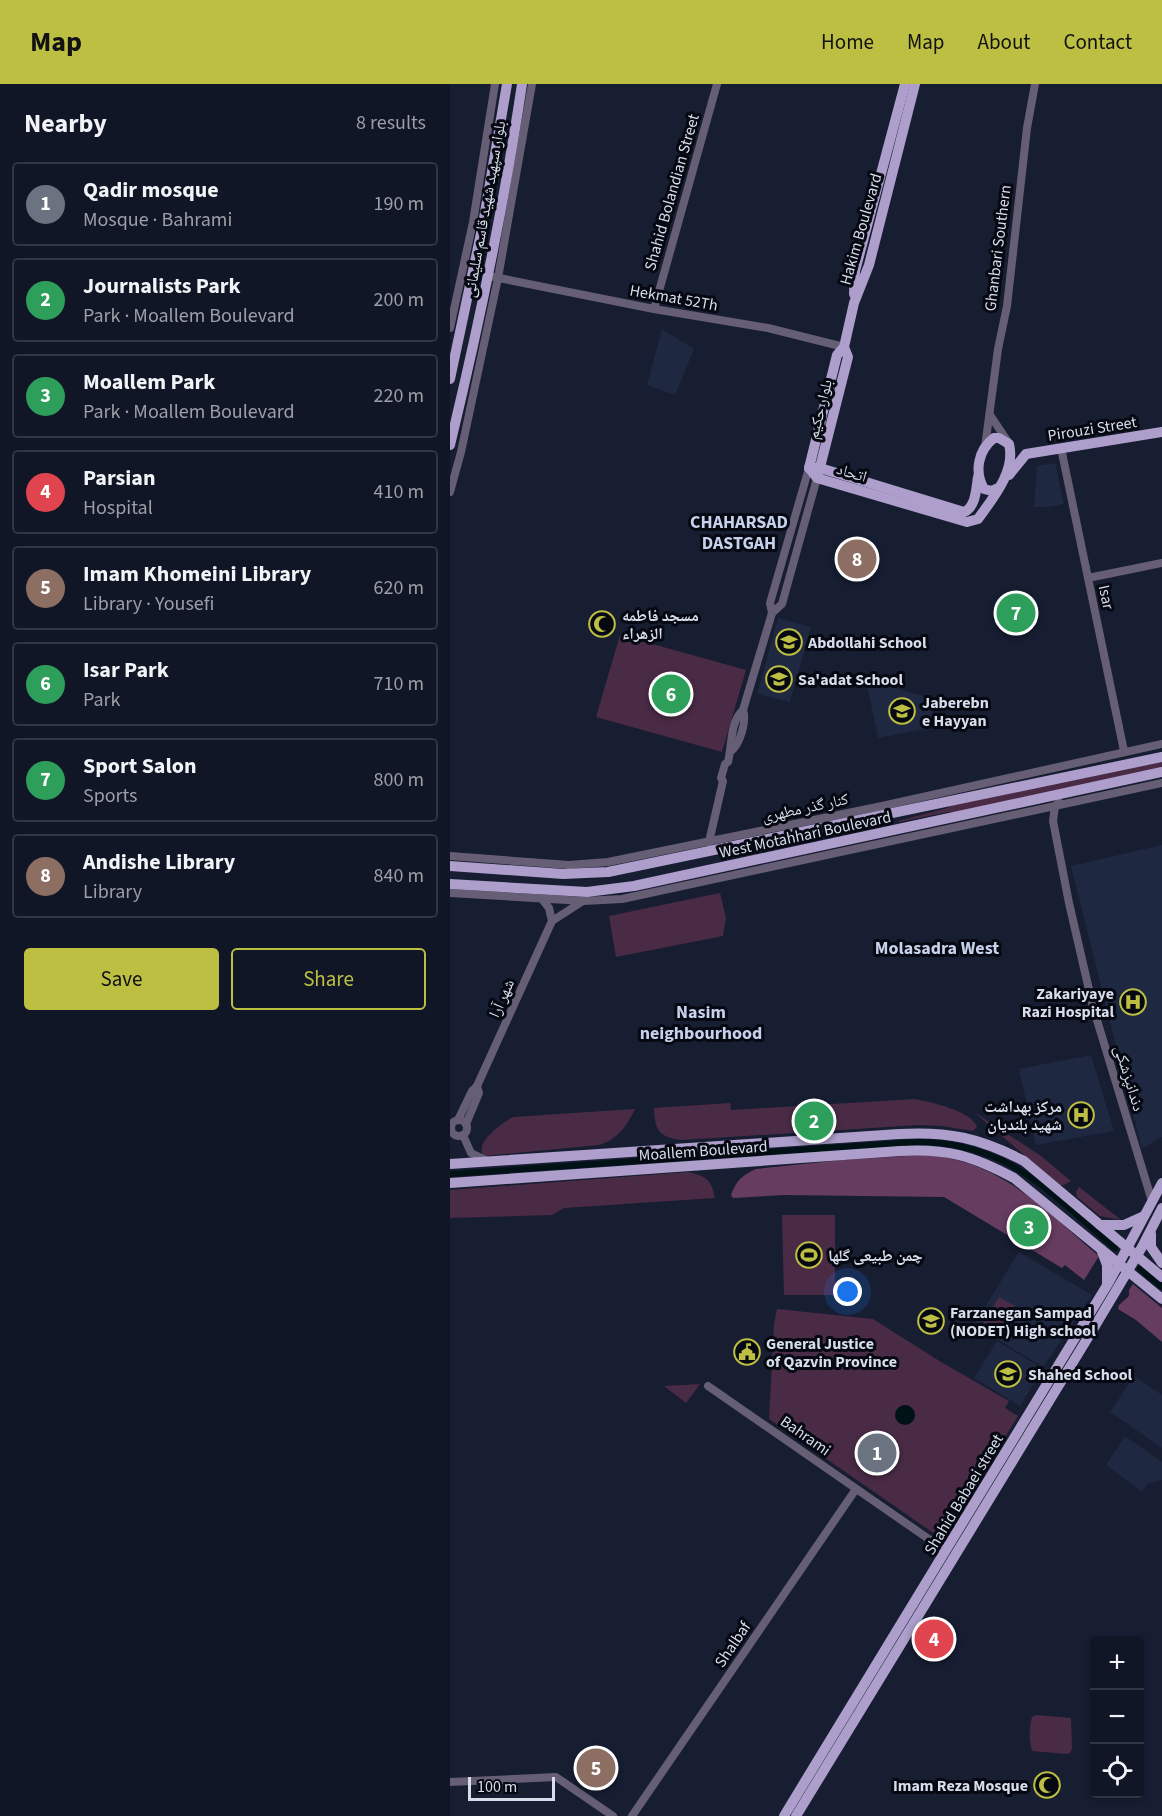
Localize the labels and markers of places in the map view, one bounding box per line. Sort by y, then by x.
pin: 8 [838,536,876,582]
pin: 7 [996,590,1036,636]
place label: مسجد فاطمه الزهراء [622,605,699,645]
mosque icon: مسجد فاطمه الزهراء [587,609,617,639]
school or university icon: Abdollahi School [774,627,804,657]
place label: Abdollahi School [807,632,927,654]
school or university icon: Sa'adat School [764,664,794,694]
place label: Sa'adat School [798,669,903,691]
pin: 6 [652,672,690,716]
place label: Jaberebn e Hayyan [922,692,989,732]
school or university icon: Jaberebn e Hayyan [887,696,917,726]
place label: Zakariyaye Razi Hospital [1022,983,1114,1023]
hospital icon: Zakariyaye Razi Hospital [1118,987,1148,1017]
place label: مرکز بهداشت شهید بلندیان [984,1096,1062,1136]
pin: 2 [794,1098,834,1144]
hospital icon: مرکز بهداشت شهید بلندیان [1066,1100,1096,1130]
pin: 3 [1010,1204,1048,1250]
sports icon: چمن طبیعی گلها [794,1240,824,1270]
place label: چمن طبیعی گلها [828,1245,923,1267]
place label: Farzanegan Sampad (NODET) High school [950,1302,1096,1342]
school or university icon: Farzanegan Sampad (NODET) High school [916,1306,946,1336]
place label: General Justice of Qazvin Province [766,1333,897,1373]
public building icon: General Justice of Qazvin Province [732,1337,762,1367]
school or university icon: Shahed School [993,1359,1023,1389]
place label: Shahed School [1028,1364,1133,1386]
pin: 1 [858,1430,896,1476]
pin: 4 [914,1616,954,1662]
pin: 5 [576,1746,616,1790]
mosque icon: Imam Reza Mosque [1032,1770,1062,1800]
place label: Imam Reza Mosque [893,1775,1028,1797]

